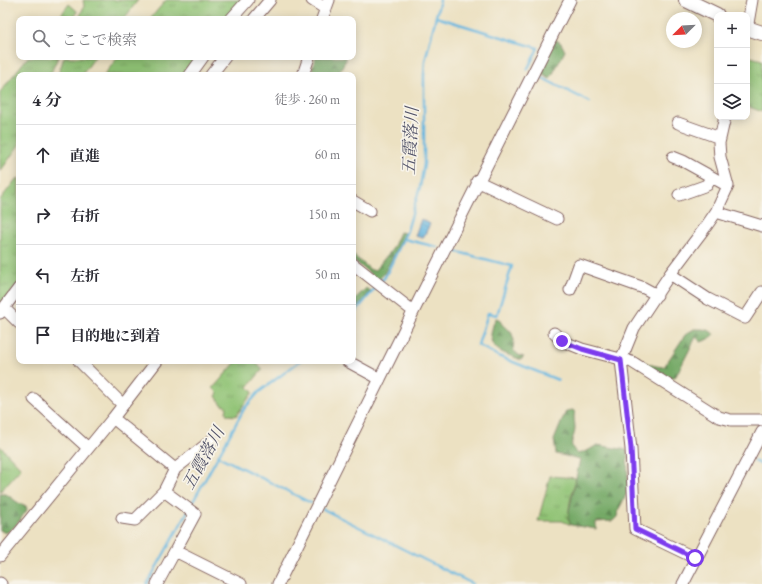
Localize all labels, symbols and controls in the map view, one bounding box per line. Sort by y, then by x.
north arrow [666,12,702,48]
map controls [714,12,750,120]
button: + [714,12,750,48]
search box [16,16,356,60]
icon: search [30,27,52,49]
text: ここで検索 [62,30,137,49]
button: − [714,48,750,84]
button: layers [714,84,750,120]
text: 4 分 [32,89,62,111]
text: 徒歩 · 260 m [275,91,340,108]
water label: 五霞落川 [397,104,423,176]
icon: ahead [32,144,54,166]
text: 直進 [70,146,100,165]
text: 60 m [315,146,340,163]
icon: right [32,204,54,226]
text: 右折 [70,206,100,225]
text: 150 m [309,206,340,223]
icon: left [32,264,54,286]
text: 左折 [70,266,100,285]
text: 50 m [315,266,340,283]
icon: arrive [32,324,54,346]
text: 目的地に到着 [70,326,160,345]
route end [553,332,571,350]
water label: 五霞落川 [177,421,230,493]
route start [686,549,704,567]

